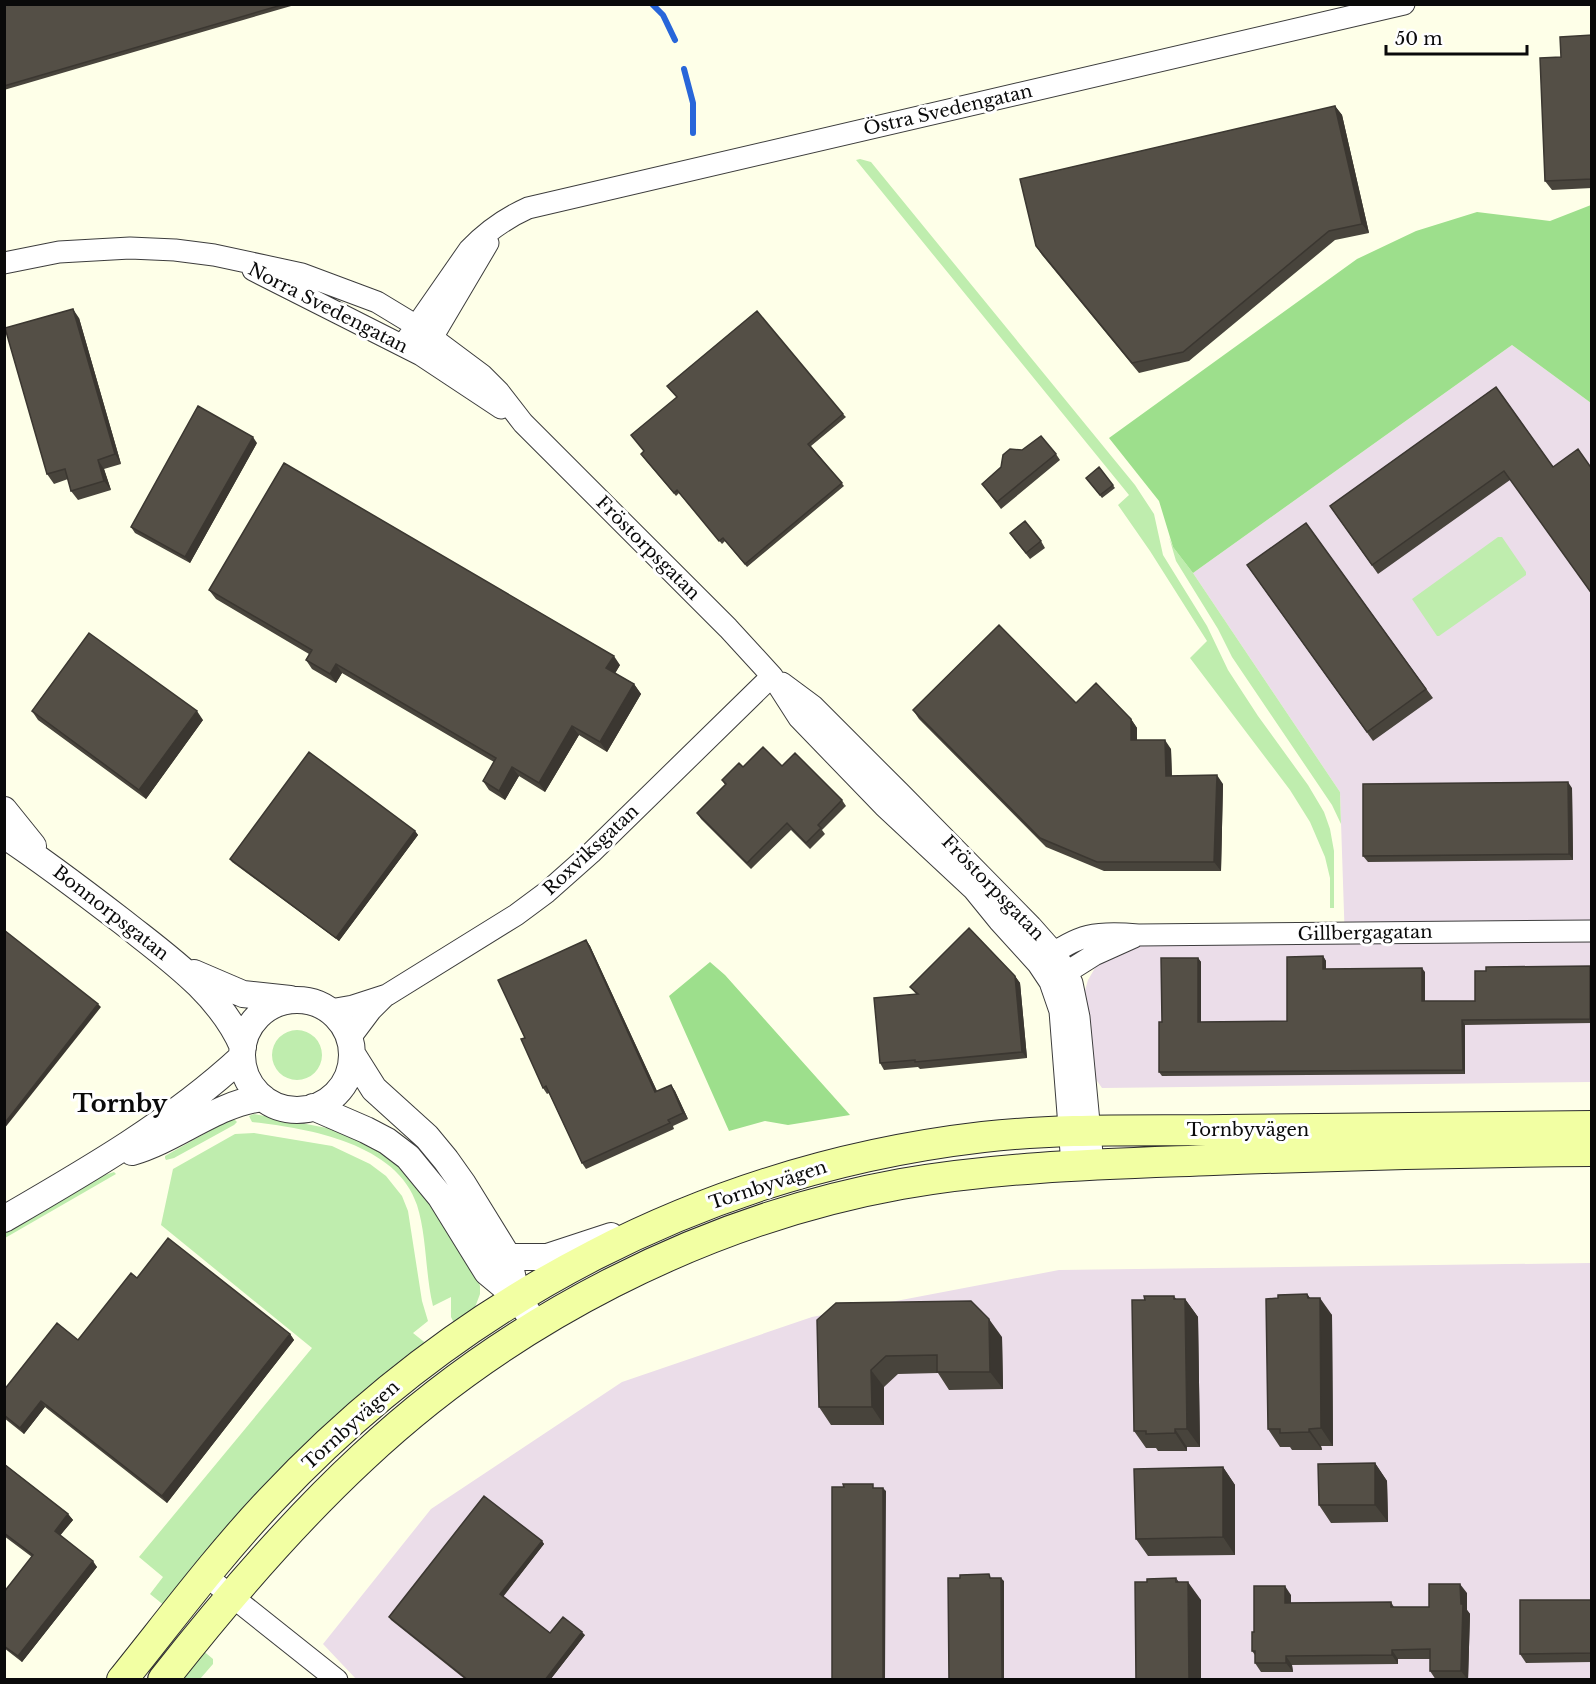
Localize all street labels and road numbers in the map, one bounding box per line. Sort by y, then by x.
street label: Östra Svedengatan [861,79,1034,140]
street label: Norra Svedengatan [244,258,412,358]
street label: Fröstorpsgatan [592,492,704,604]
street label: Roxviksgatan [539,800,643,900]
street label: Fröstorpsgatan [937,831,1049,945]
street label: Bonnorpsgatan [49,861,173,965]
street label: Gillbergagatan [1297,921,1433,945]
street label: Tornbyvägen [1187,1119,1309,1141]
street label: Tornbyvägen [706,1156,830,1214]
street label: Tornbyvägen [298,1376,404,1474]

